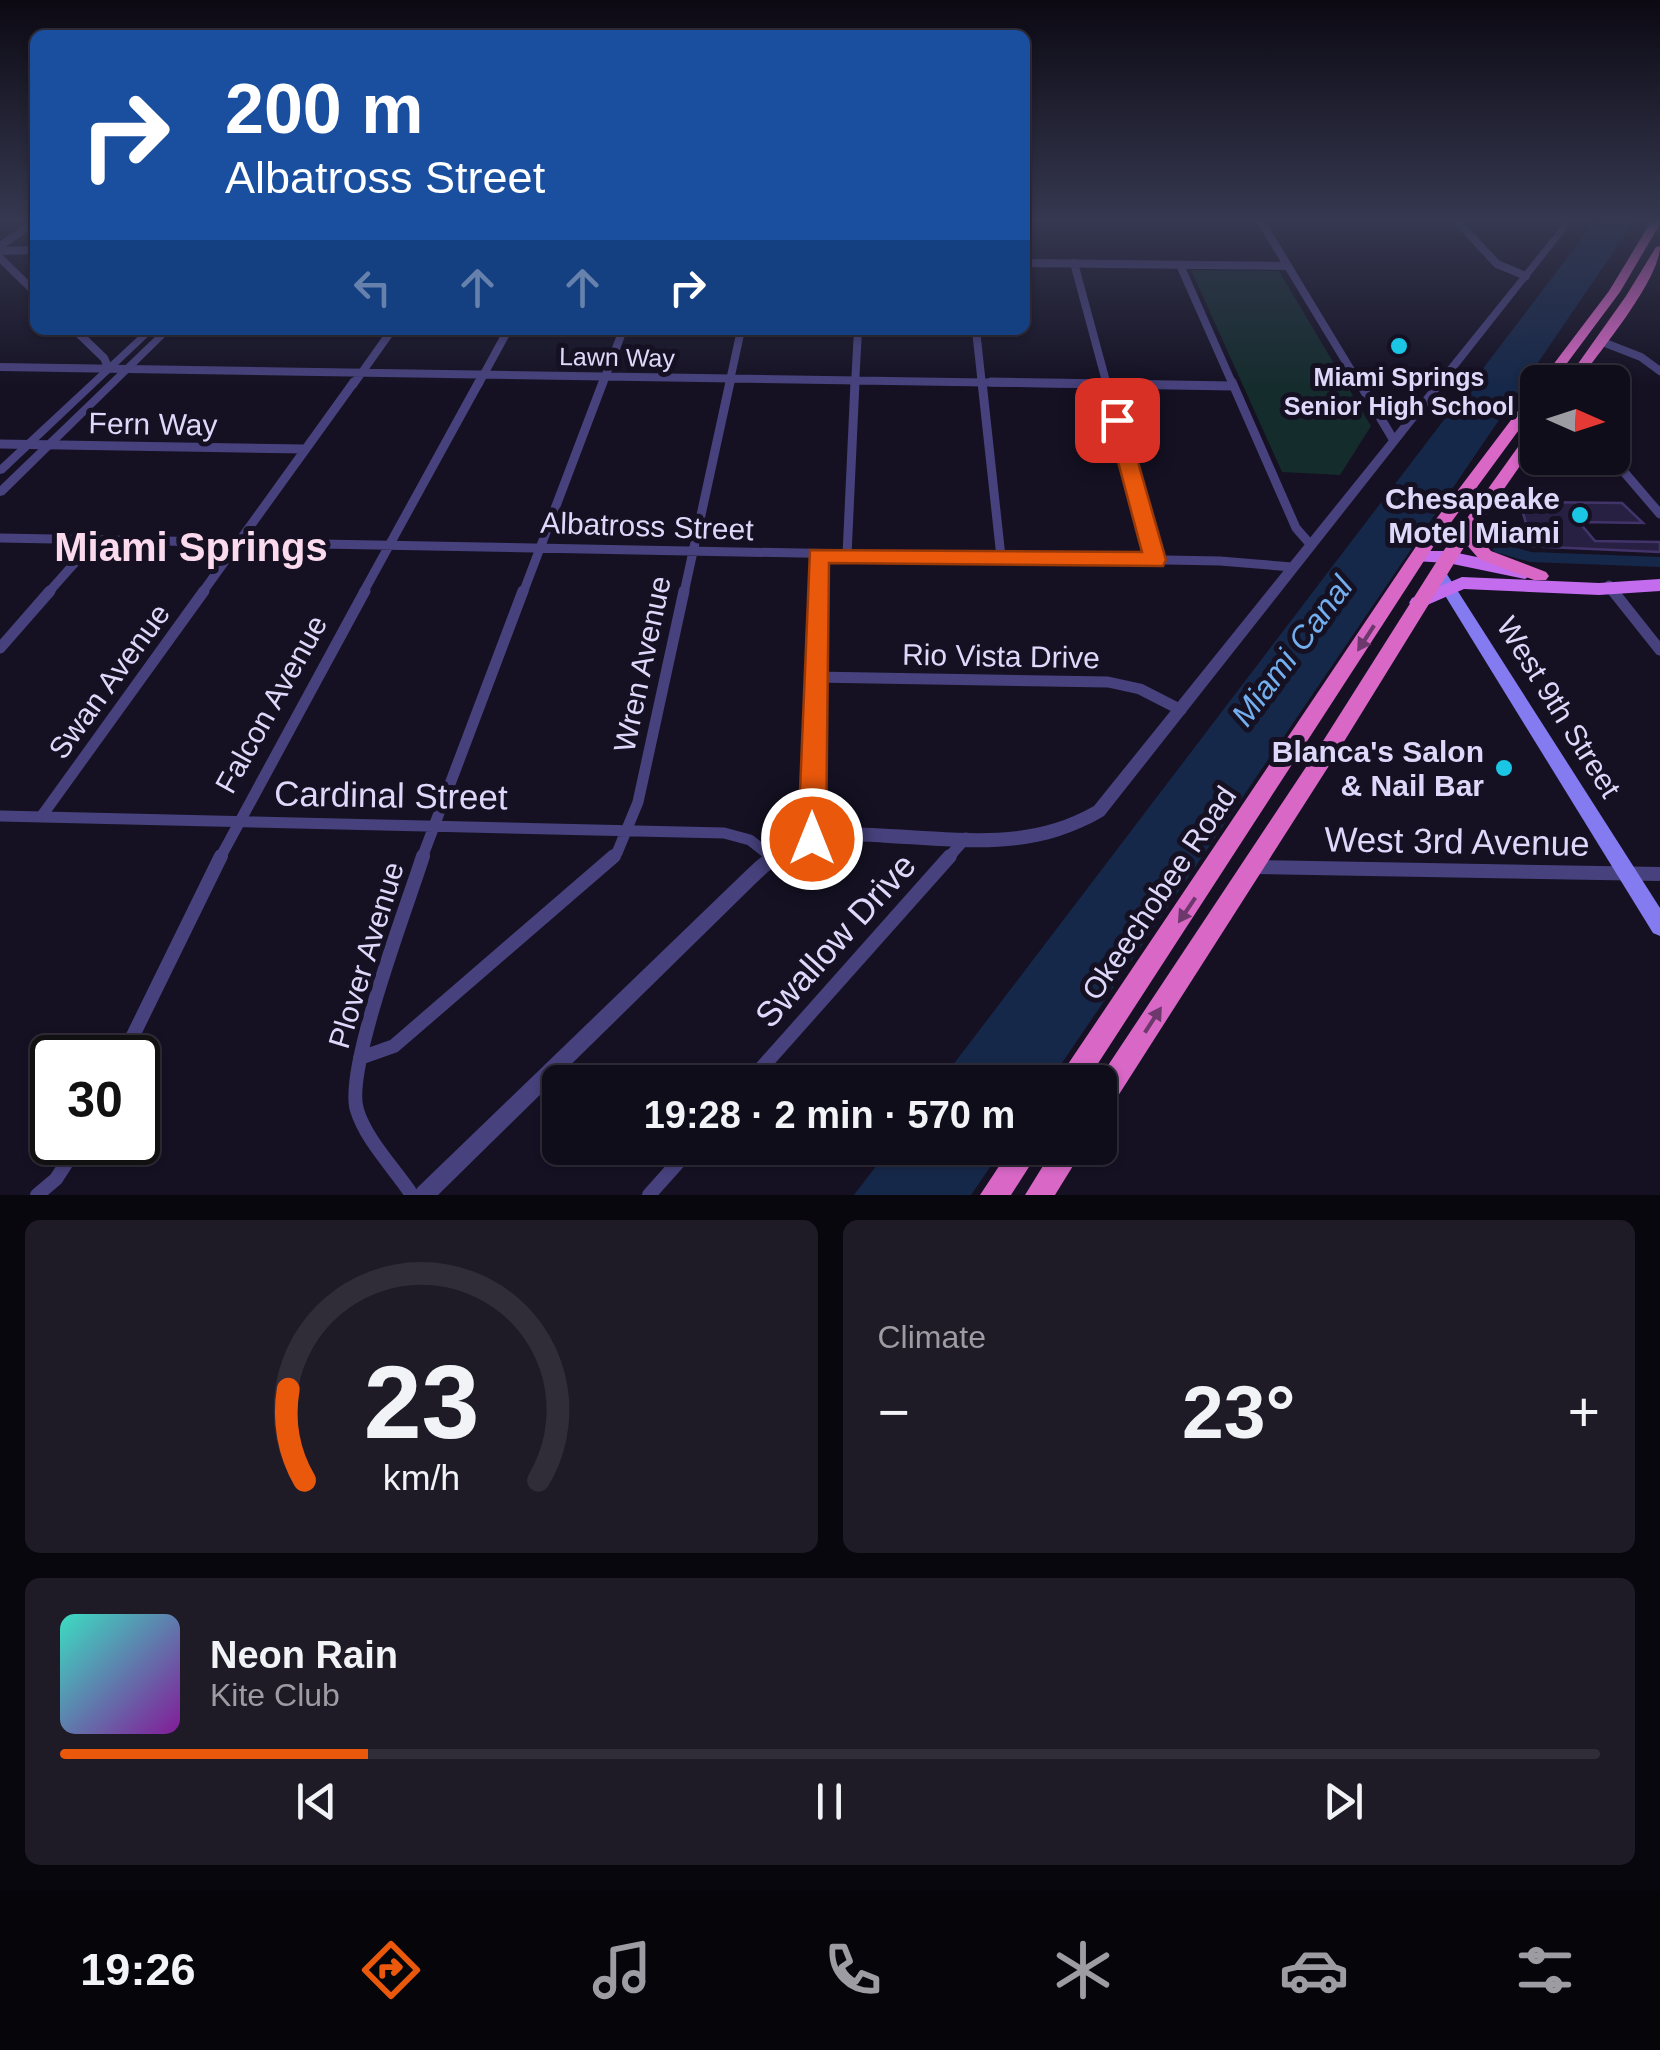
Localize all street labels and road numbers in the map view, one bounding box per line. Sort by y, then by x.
street label: Lawn Way [559,342,676,372]
street label: Fern Way [88,406,218,442]
street label: Albatross Street [540,506,755,546]
street label: Wren Avenue [607,573,677,755]
street label: Swan Avenue [42,597,176,765]
street label: Falcon Avenue [209,609,333,799]
street label: West 9th Street [1490,611,1628,804]
street label: Rio Vista Drive [902,638,1100,674]
street label: Cardinal Street [274,773,508,817]
street label: Okeechobee Road [1075,780,1243,1006]
street label: West 3rd Avenue [1324,819,1590,863]
street label: Swallow Drive [747,845,923,1035]
street label: Plover Avenue [322,858,410,1052]

